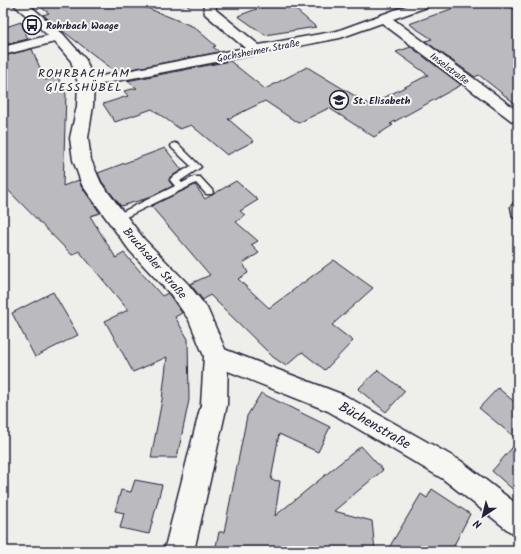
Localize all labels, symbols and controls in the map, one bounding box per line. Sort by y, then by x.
bus stop icon: Rohrbach Waage [21,14,43,36]
place label: Rohrbach Waage [46,18,119,34]
street label: Gochsheimer Straße [215,35,302,67]
street label: Inselstraße [426,49,473,89]
district label: ROHRBACH AM GIESSHÜBEL [38,64,130,97]
school or university icon: St. Elisabeth [328,89,350,111]
place label: St. Elisabeth [353,93,411,109]
street label: Bruchsaler Straße [118,223,192,304]
street label: Büchenstraße [334,396,415,456]
north arrow [463,496,503,536]
text: N [470,514,486,533]

